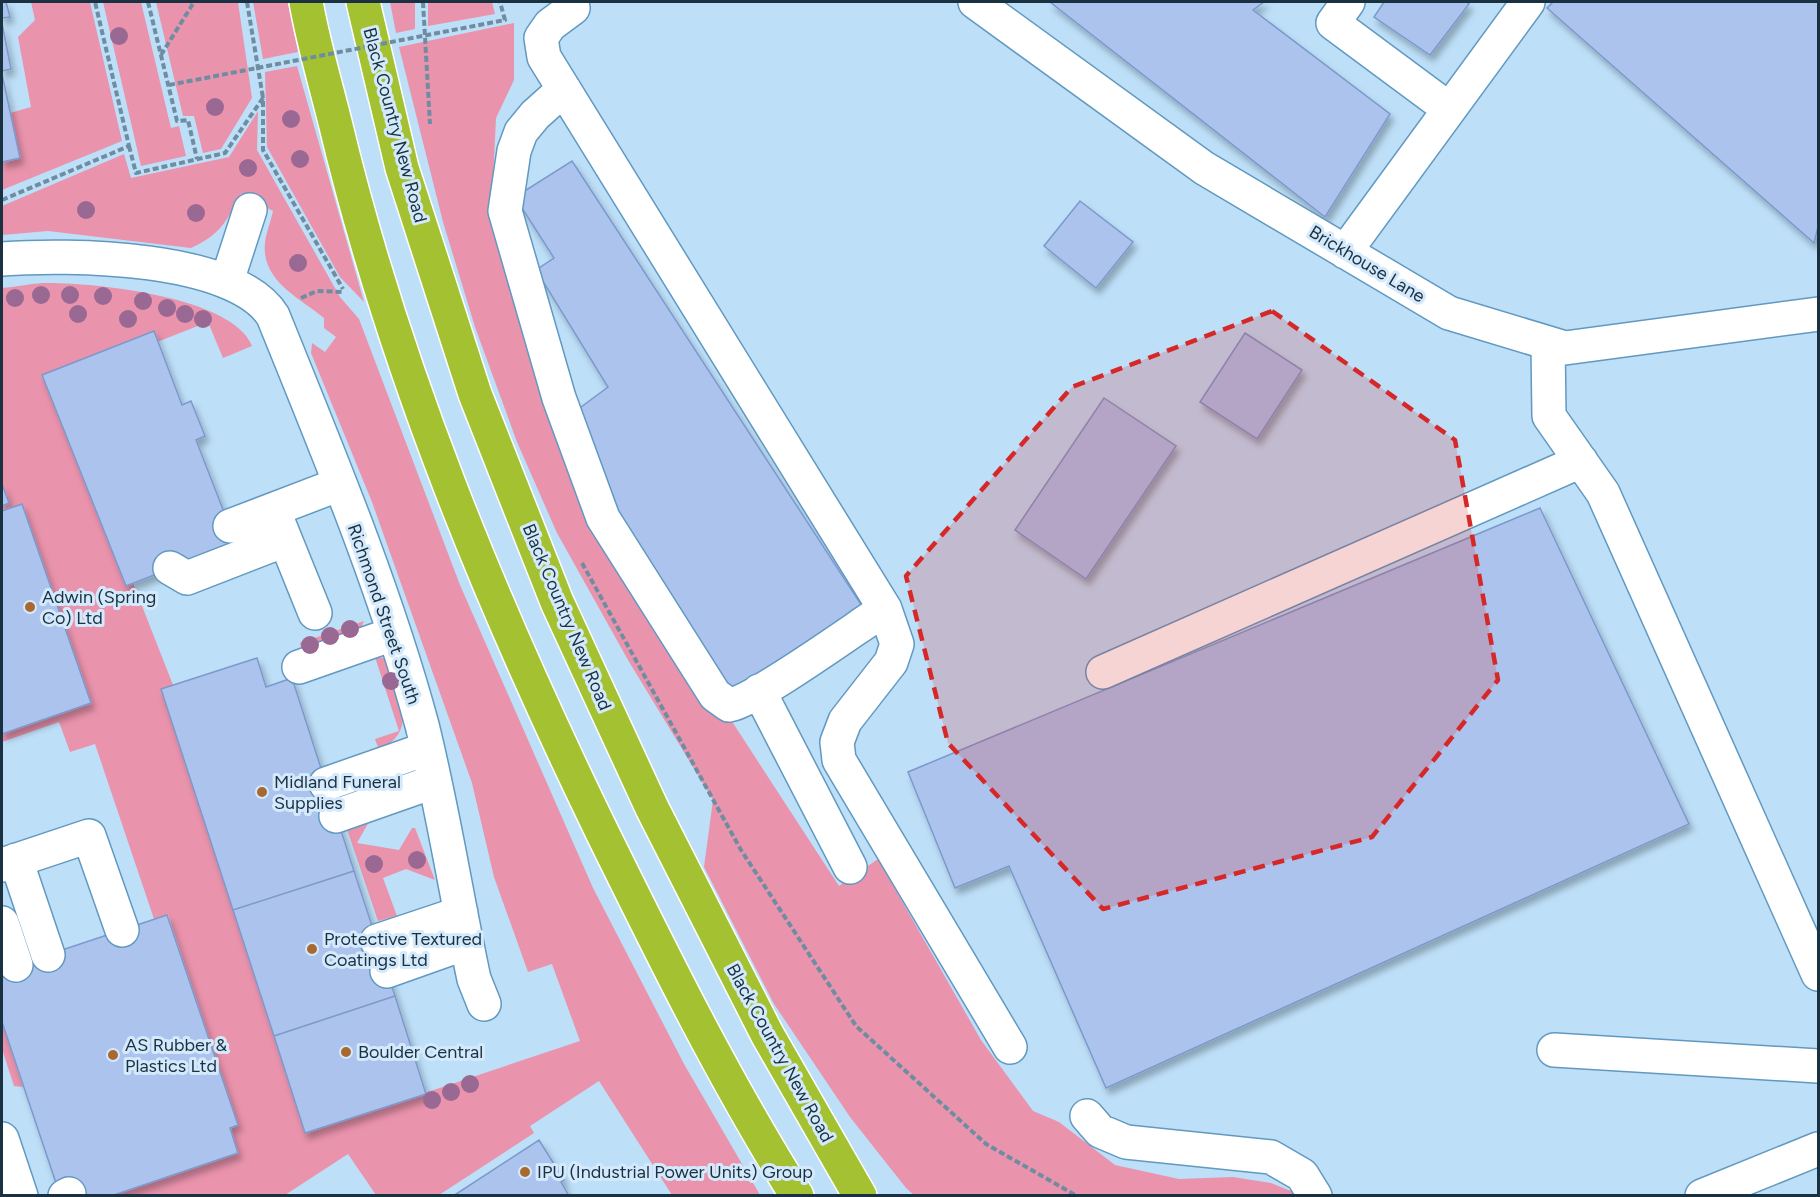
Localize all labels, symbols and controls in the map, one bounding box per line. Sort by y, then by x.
street label: Black Country New Road [358,25,432,225]
street label: Brickhouse Lane [1305,221,1429,307]
street label: Black Country New Road [518,520,616,714]
street label: Richmond Street South [343,521,425,707]
place label: Adwin (Spring Co) Ltd [42,586,156,629]
marker: Adwin (Spring Co) Ltd [23,600,37,614]
place label: Midland Funeral Supplies [274,771,401,814]
marker: Midland Funeral Supplies [255,785,269,799]
place label: Protective Textured Coatings Ltd [324,928,482,971]
marker: Protective Textured Coatings Ltd [305,942,319,956]
street label: Black Country New Road [722,960,838,1146]
place label: AS Rubber & Plastics Ltd [125,1034,227,1077]
place label: Boulder Central [358,1041,483,1063]
marker: Boulder Central [339,1045,353,1059]
marker: AS Rubber & Plastics Ltd [106,1048,120,1062]
place label: IPU (Industrial Power Units) Group [537,1161,813,1183]
marker: IPU (Industrial Power Units) Group [518,1165,532,1179]

